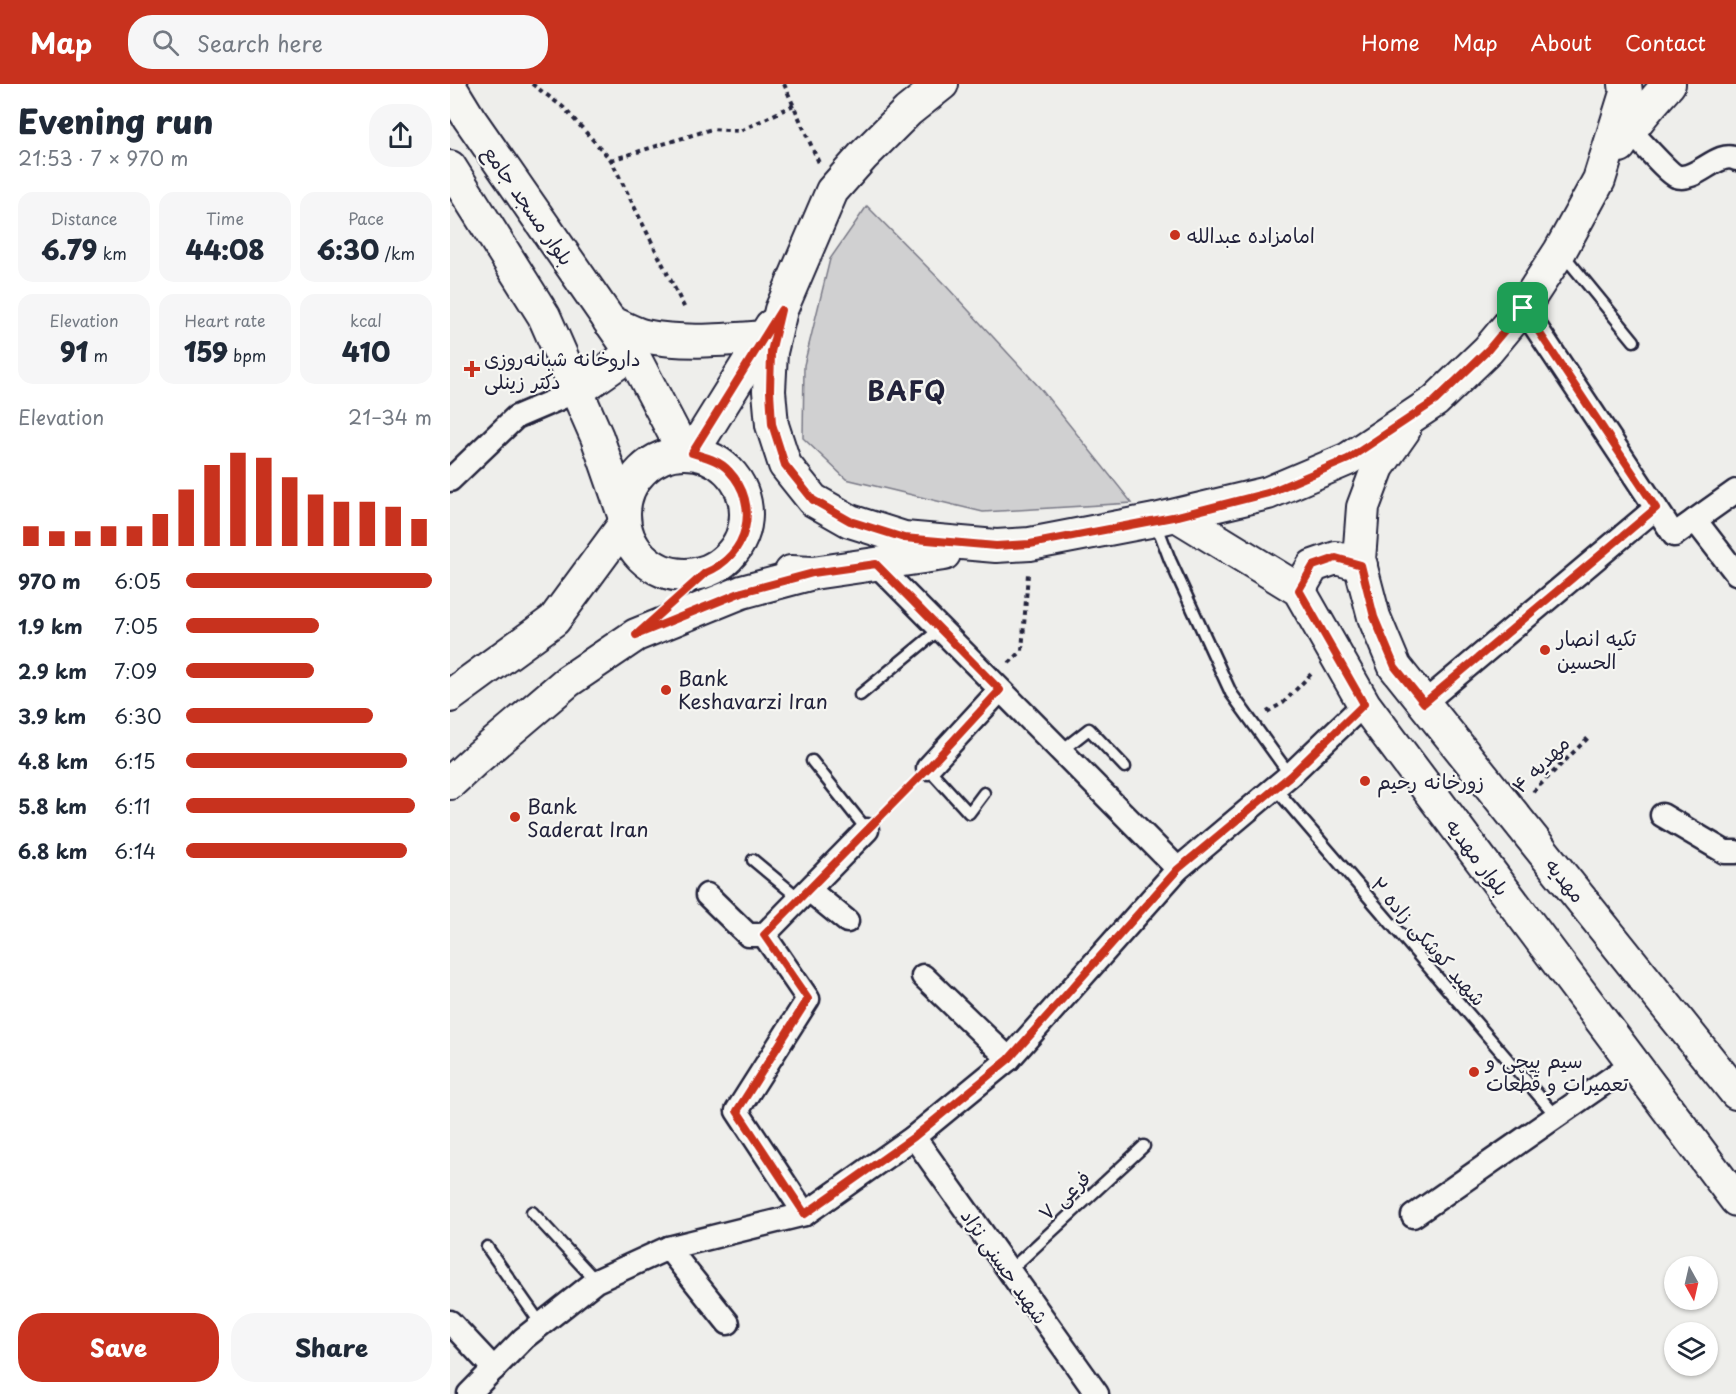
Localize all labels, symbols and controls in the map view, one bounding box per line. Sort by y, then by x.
search box [128,15,548,69]
text: Map [30,21,92,64]
icon: search [149,26,182,59]
text: Search here [197,26,323,59]
text: Home [1361,26,1420,58]
text: Map [1453,26,1498,58]
text: About [1531,26,1592,58]
text: Contact [1625,26,1706,58]
text: Evening run [18,95,213,145]
button: share [369,104,432,167]
street label: بلوار مسجد جامع [476,139,582,272]
text: 21:53 · 7 × 970 m [18,143,188,173]
text: Distance [50,206,118,230]
text: Time [206,206,244,230]
text: Pace [348,206,384,230]
place label: امامزاده عبدالله [1187,220,1315,250]
marker: امامزاده عبدالله [1168,228,1182,242]
text: 6.79 [41,230,97,269]
text: 44:08 [185,230,265,269]
text: 6:30 [317,230,379,269]
text: km [97,241,127,265]
text: /km [379,241,415,265]
pin [1497,282,1548,333]
icon: arrive [1506,291,1539,324]
text: Elevation [49,308,119,332]
text: Heart rate [185,308,265,332]
text: kcal [350,308,382,332]
text: 91 [60,332,88,371]
text: 159 [184,332,228,371]
text: 410 [342,332,390,371]
text: m [88,343,108,367]
text: bpm [228,343,266,367]
place label: داروخانه شبانه‌روزی دکتر زینلی [484,343,641,396]
marker: داروخانه شبانه‌روزی دکتر زینلی [465,362,479,376]
district label: BAFQ [867,371,947,410]
text: Elevation [18,402,104,432]
text: 21–34 m [348,402,432,432]
text: 970 m [18,566,81,596]
text: 6:05 [114,566,161,596]
text: 1.9 km [18,611,83,641]
text: 7:05 [114,611,158,641]
place label: تکیه انصار الحسین [1555,623,1636,676]
marker: تکیه انصار الحسین [1538,643,1552,657]
text: 2.9 km [18,656,87,686]
text: 7:09 [114,656,157,686]
place label: Bank Keshavarzi Iran [678,663,828,716]
marker: Bank Keshavarzi Iran [659,683,673,697]
text: 3.9 km [18,701,86,731]
text: 6:30 [114,701,162,731]
street label: مهدیه ۴ [1504,728,1576,800]
text: 4.8 km [18,746,88,776]
text: 6:15 [114,746,156,776]
place label: زورخانه رحیم [1377,766,1484,798]
marker: زورخانه رحیم [1358,774,1372,788]
text: 5.8 km [18,791,87,821]
text: 6:11 [114,791,150,821]
place label: Bank Saderat Iran [527,791,649,844]
marker: Bank Saderat Iran [508,810,522,824]
street label: بلوار مهدیه [1439,812,1517,902]
text: 6.8 km [18,836,88,866]
text: 6:14 [114,836,156,866]
street label: مهدیه [1539,851,1593,909]
street label: شهید کوشکی زاده ۲ [1364,870,1494,1012]
place label: سیم پیچی و تعمیرات و قطعات [1484,1045,1629,1098]
marker: سیم پیچی و تعمیرات و قطعات [1467,1065,1481,1079]
street label: فرعی ۷ [1031,1163,1097,1227]
street label: شهید حسنی نژاد [954,1202,1056,1330]
north arrow [1664,1256,1718,1310]
map controls [1664,1256,1718,1376]
button: Save [18,1313,219,1382]
button: Share [231,1313,432,1382]
button: layers [1664,1322,1718,1376]

